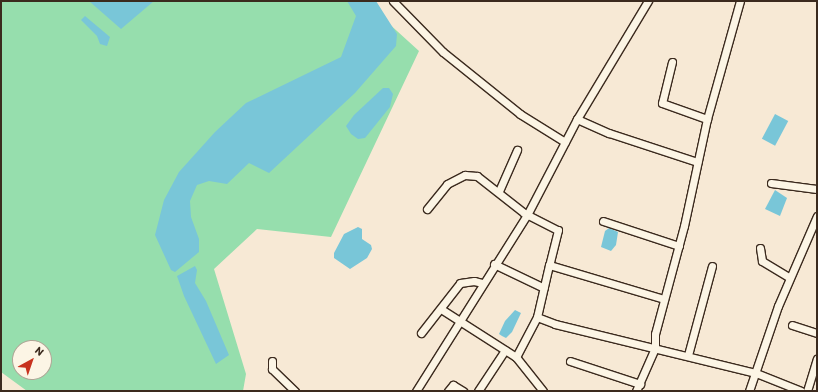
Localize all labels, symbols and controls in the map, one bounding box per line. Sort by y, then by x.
north arrow [12,340,52,380]
text: N [32,344,46,359]

